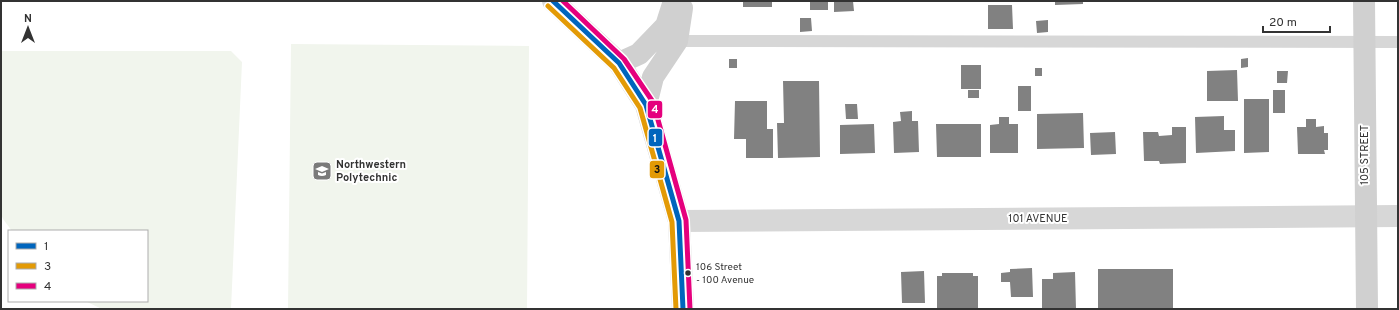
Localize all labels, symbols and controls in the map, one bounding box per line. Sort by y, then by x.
north arrow [8,8,48,48]
scale bar [1263,8,1330,34]
text: N [24,12,32,26]
text: 20 m [1269,15,1297,31]
line badge: 4 [647,100,663,119]
text: 4 [651,103,659,117]
street label: 105 STREET [1358,125,1372,185]
line badge: 1 [648,128,663,147]
text: 1 [653,132,657,146]
place label: Northwestern Polytechnic [336,158,406,185]
school or university icon: Northwestern Polytechnic [311,160,333,182]
line badge: 3 [649,160,665,179]
text: 3 [654,163,660,177]
street label: 101 AVENUE [1008,212,1068,226]
legend [8,230,148,302]
text: 1 [44,239,48,255]
text: 3 [44,259,51,275]
place label: 106 Street - 100 Avenue [696,261,754,287]
marker: 106 Street - 100 Avenue [683,268,693,278]
text: 4 [44,279,51,295]

